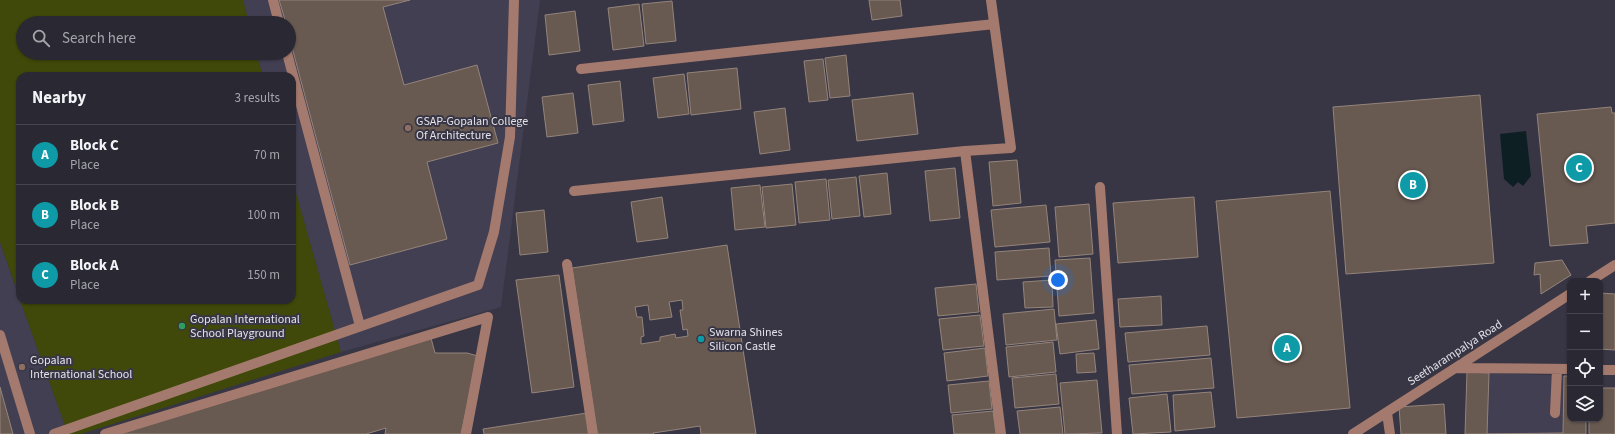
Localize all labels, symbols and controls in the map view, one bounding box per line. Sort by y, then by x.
search box [16,16,296,60]
icon: search [30,27,52,49]
text: Search here [62,28,136,49]
text: Nearby [32,86,86,110]
text: 3 results [235,89,280,107]
place label: GSAP-Gopalan College Of Architecture [416,113,528,144]
marker: GSAP-Gopalan College Of Architecture [403,123,413,133]
text: Block C [70,135,119,156]
text: A [41,146,49,164]
text: 70 m [254,146,280,164]
pin: C [1566,153,1592,183]
text: Place [70,156,99,174]
pin: B [1400,170,1426,200]
text: Block B [70,195,119,216]
text: B [41,206,49,224]
text: 100 m [247,206,280,224]
text: Place [70,216,99,234]
text: Block A [70,255,119,276]
text: C [41,266,49,284]
text: 150 m [247,266,280,284]
your location [1048,270,1068,290]
text: Place [70,276,99,294]
map controls [1567,278,1603,422]
button: + [1567,278,1603,314]
place label: Gopalan International School Playground [190,311,300,342]
button: − [1567,314,1603,350]
street label: Seetharampalya Road [1404,316,1506,390]
marker: Gopalan International School Playground [177,321,187,331]
place label: Swarna Shines Silicon Castle [709,324,783,355]
pin: A [1274,333,1300,363]
marker: Swarna Shines Silicon Castle [696,334,706,344]
button: locate [1567,350,1603,386]
place label: Gopalan International School [30,352,132,383]
marker: Gopalan International School [17,362,27,372]
button: layers [1567,386,1603,422]

